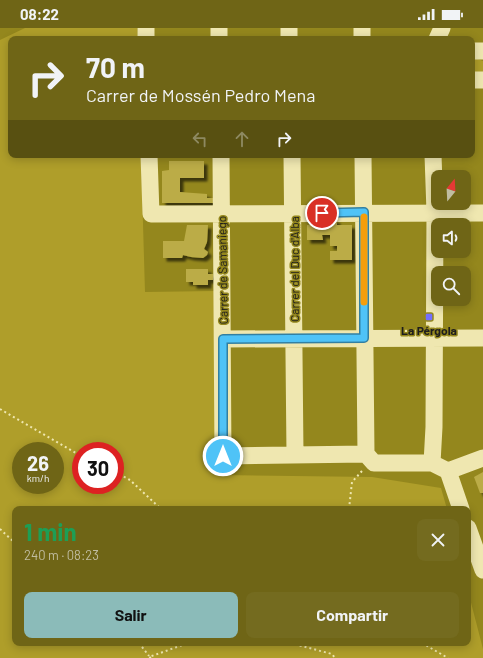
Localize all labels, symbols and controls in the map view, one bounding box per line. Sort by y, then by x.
text: 08:22 [20,5,59,23]
text: 70 m [86,50,145,84]
icon: right [20,52,72,104]
text: Carrer de Mossén Pedro Mena [86,84,315,106]
icon: left [189,128,211,150]
icon: ahead [231,128,253,150]
icon: right [273,128,295,150]
north arrow [431,170,471,210]
map controls [431,170,471,306]
pin [305,196,339,230]
icon: arrive [311,202,333,224]
street label: Carrer de Samaniego [214,216,230,324]
street label: Carrer del Duc d'Alba [287,216,301,322]
button: sound [431,218,471,258]
button: search [431,266,471,306]
marker: La Pérgola [424,312,434,322]
place label: La Pérgola [401,323,457,337]
position arrow [202,435,244,477]
speed limit sign: 30 [72,442,124,494]
text: 26 [27,451,49,475]
text: km/h [27,472,49,484]
text: 1 min [24,517,77,546]
button: close [417,519,459,561]
text: 240 m · 08:23 [24,547,99,563]
button: Salir [24,592,238,638]
button: Compartir [246,592,459,638]

